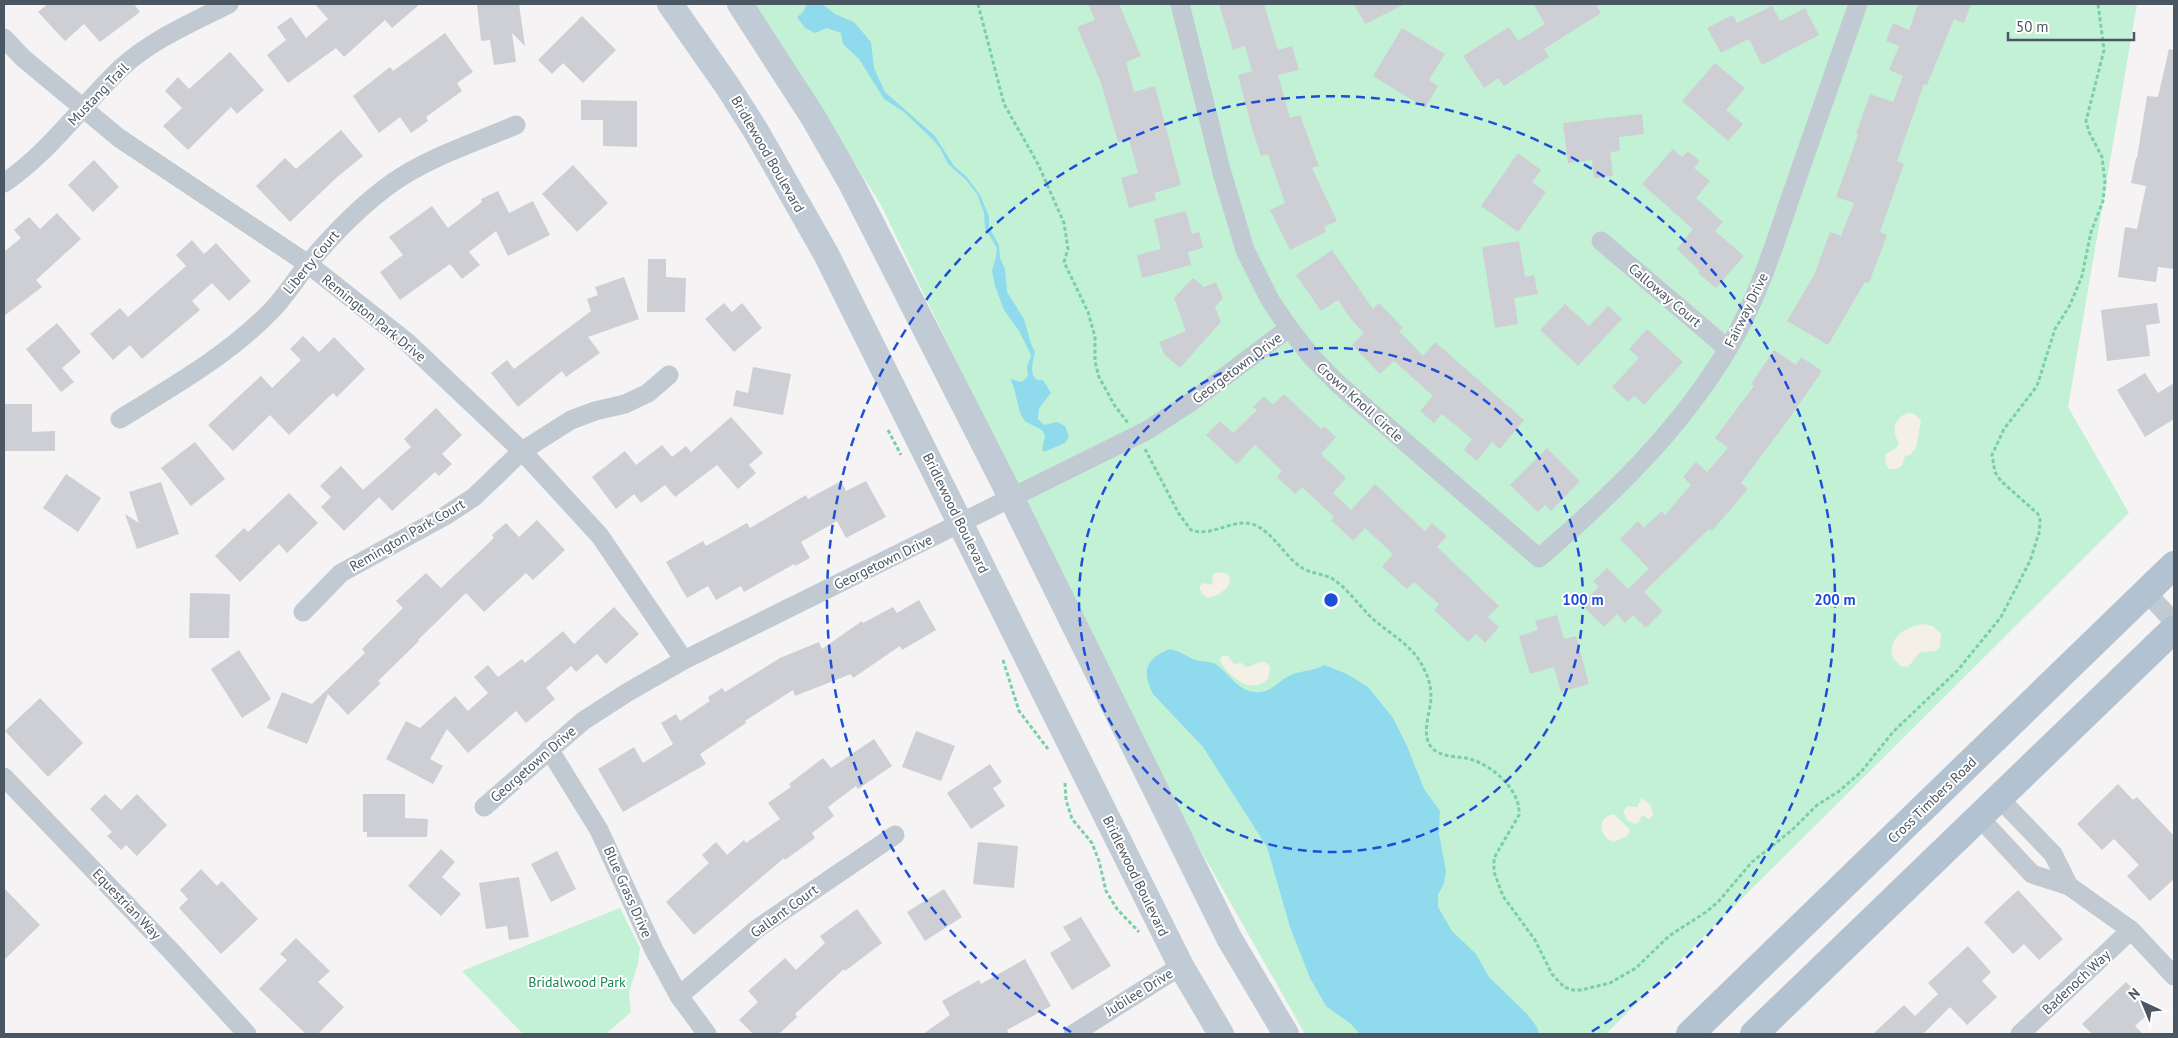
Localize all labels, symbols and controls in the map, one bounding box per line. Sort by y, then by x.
scale bar [2008,10,2134,42]
text: 50 m [2016,17,2049,36]
street label: Mustang Trail [64,59,132,129]
street label: Bridlewood Boulevard [727,92,809,216]
street label: Liberty Court [279,226,343,298]
street label: Calloway Court [1625,259,1705,331]
street label: Remington Park Drive [318,270,430,366]
street label: Fairway Drive [1720,270,1772,350]
street label: Georgetown Drive [1189,328,1285,408]
street label: Crown Knoll Circle [1313,358,1407,446]
street label: Bridlewood Boulevard [919,450,993,576]
street label: Remington Park Court [346,495,468,575]
street label: Georgetown Drive [831,530,935,594]
text: 100 m [1562,590,1604,609]
text: 200 m [1814,590,1856,609]
centre of rings [1322,591,1340,609]
street label: Georgetown Drive [487,722,579,806]
street label: Cross Timbers Road [1884,753,1980,847]
street label: Bridlewood Boulevard [1099,813,1173,939]
street label: Blue Grass Drive [600,844,656,940]
street label: Equestrian Way [89,865,166,943]
street label: Gallant Court [747,880,822,942]
street label: Badenoch Way [2038,945,2114,1018]
street label: Jubilee Drive [1101,964,1176,1020]
park label: Bridalwood Park [528,973,626,991]
north arrow [2118,978,2168,1028]
text: N [2124,984,2144,1003]

